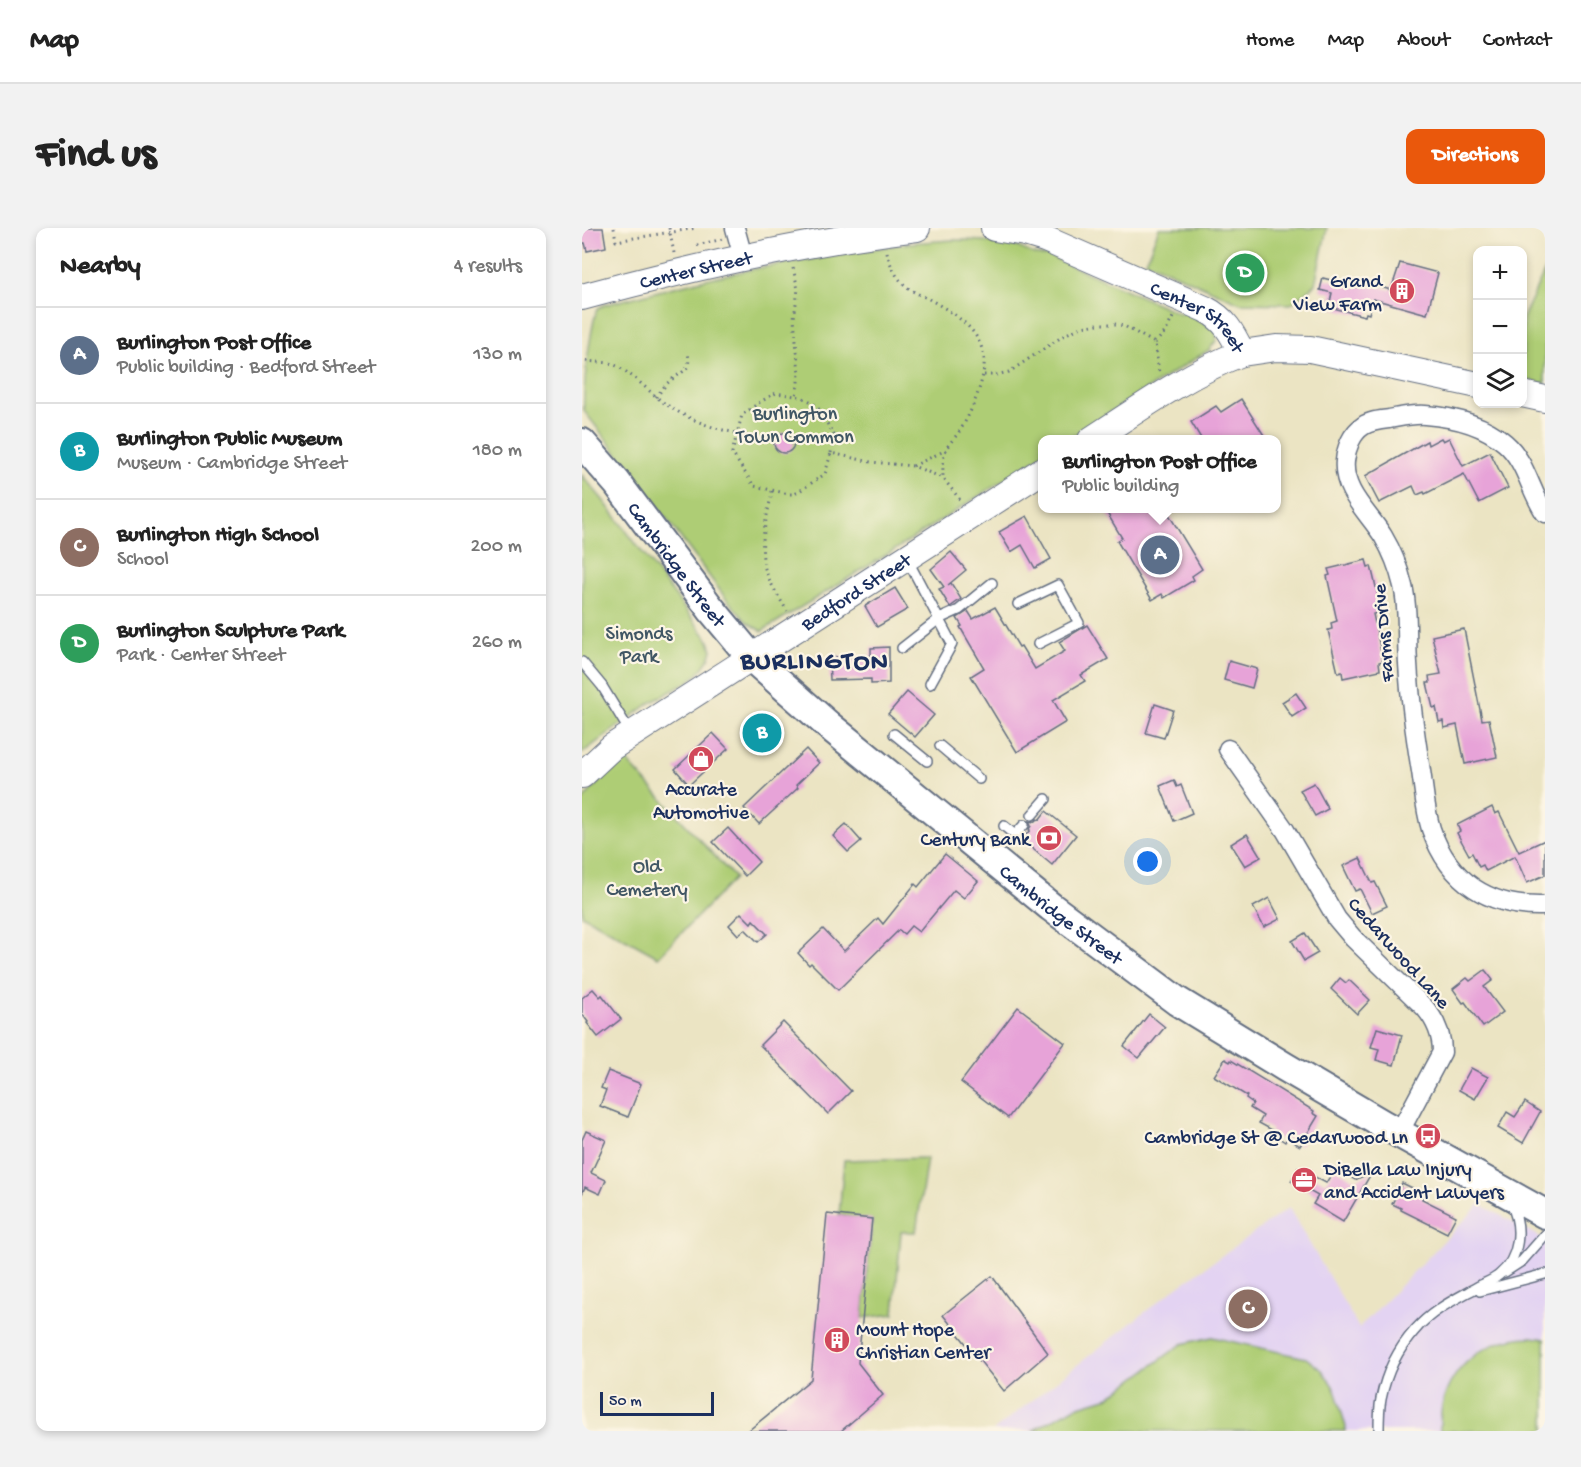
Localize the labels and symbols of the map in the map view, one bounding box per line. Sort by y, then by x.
street label: Center Street [638,248,756,296]
pin: D [1226,250,1264,296]
place label: Grand View Farm [1292,272,1384,318]
building icon: Grand View Farm [1387,276,1417,306]
street label: Center Street [1146,278,1249,359]
park label: Burlington Town Common [735,404,854,450]
street label: Cambridge Street [621,499,730,634]
pin: A [1140,532,1180,578]
street label: Bedford Street [797,549,918,638]
street label: Farms Drive [1370,582,1401,684]
park label: Simonds Park [606,624,673,670]
district label: BURLINGTON [740,648,889,679]
pin: B [742,710,782,756]
shop icon: Accurate Automotive [686,744,716,774]
place label: Accurate Automotive [653,780,750,826]
bank icon: Century Bank [1034,823,1064,853]
place label: Century Bank [920,830,1032,853]
your location [1133,847,1162,876]
park label: Old Cemetery [606,857,688,903]
street label: Cambridge Street [993,861,1127,972]
street label: Cedarwood Lane [1341,894,1454,1015]
bus stop icon: Cambridge St @ Cedarwood Ln [1413,1121,1443,1151]
place label: Cambridge St @ Cedarwood Ln [1144,1128,1408,1151]
place label: DiBella Law Injury and Accident Lawyers [1322,1160,1504,1206]
office icon: DiBella Law Injury and Accident Lawyers [1289,1165,1319,1195]
pin: C [1228,1286,1268,1332]
place label: Mount Hope Christian Center [856,1320,992,1366]
building icon: Mount Hope Christian Center [822,1325,852,1355]
scale bar [600,1389,714,1416]

